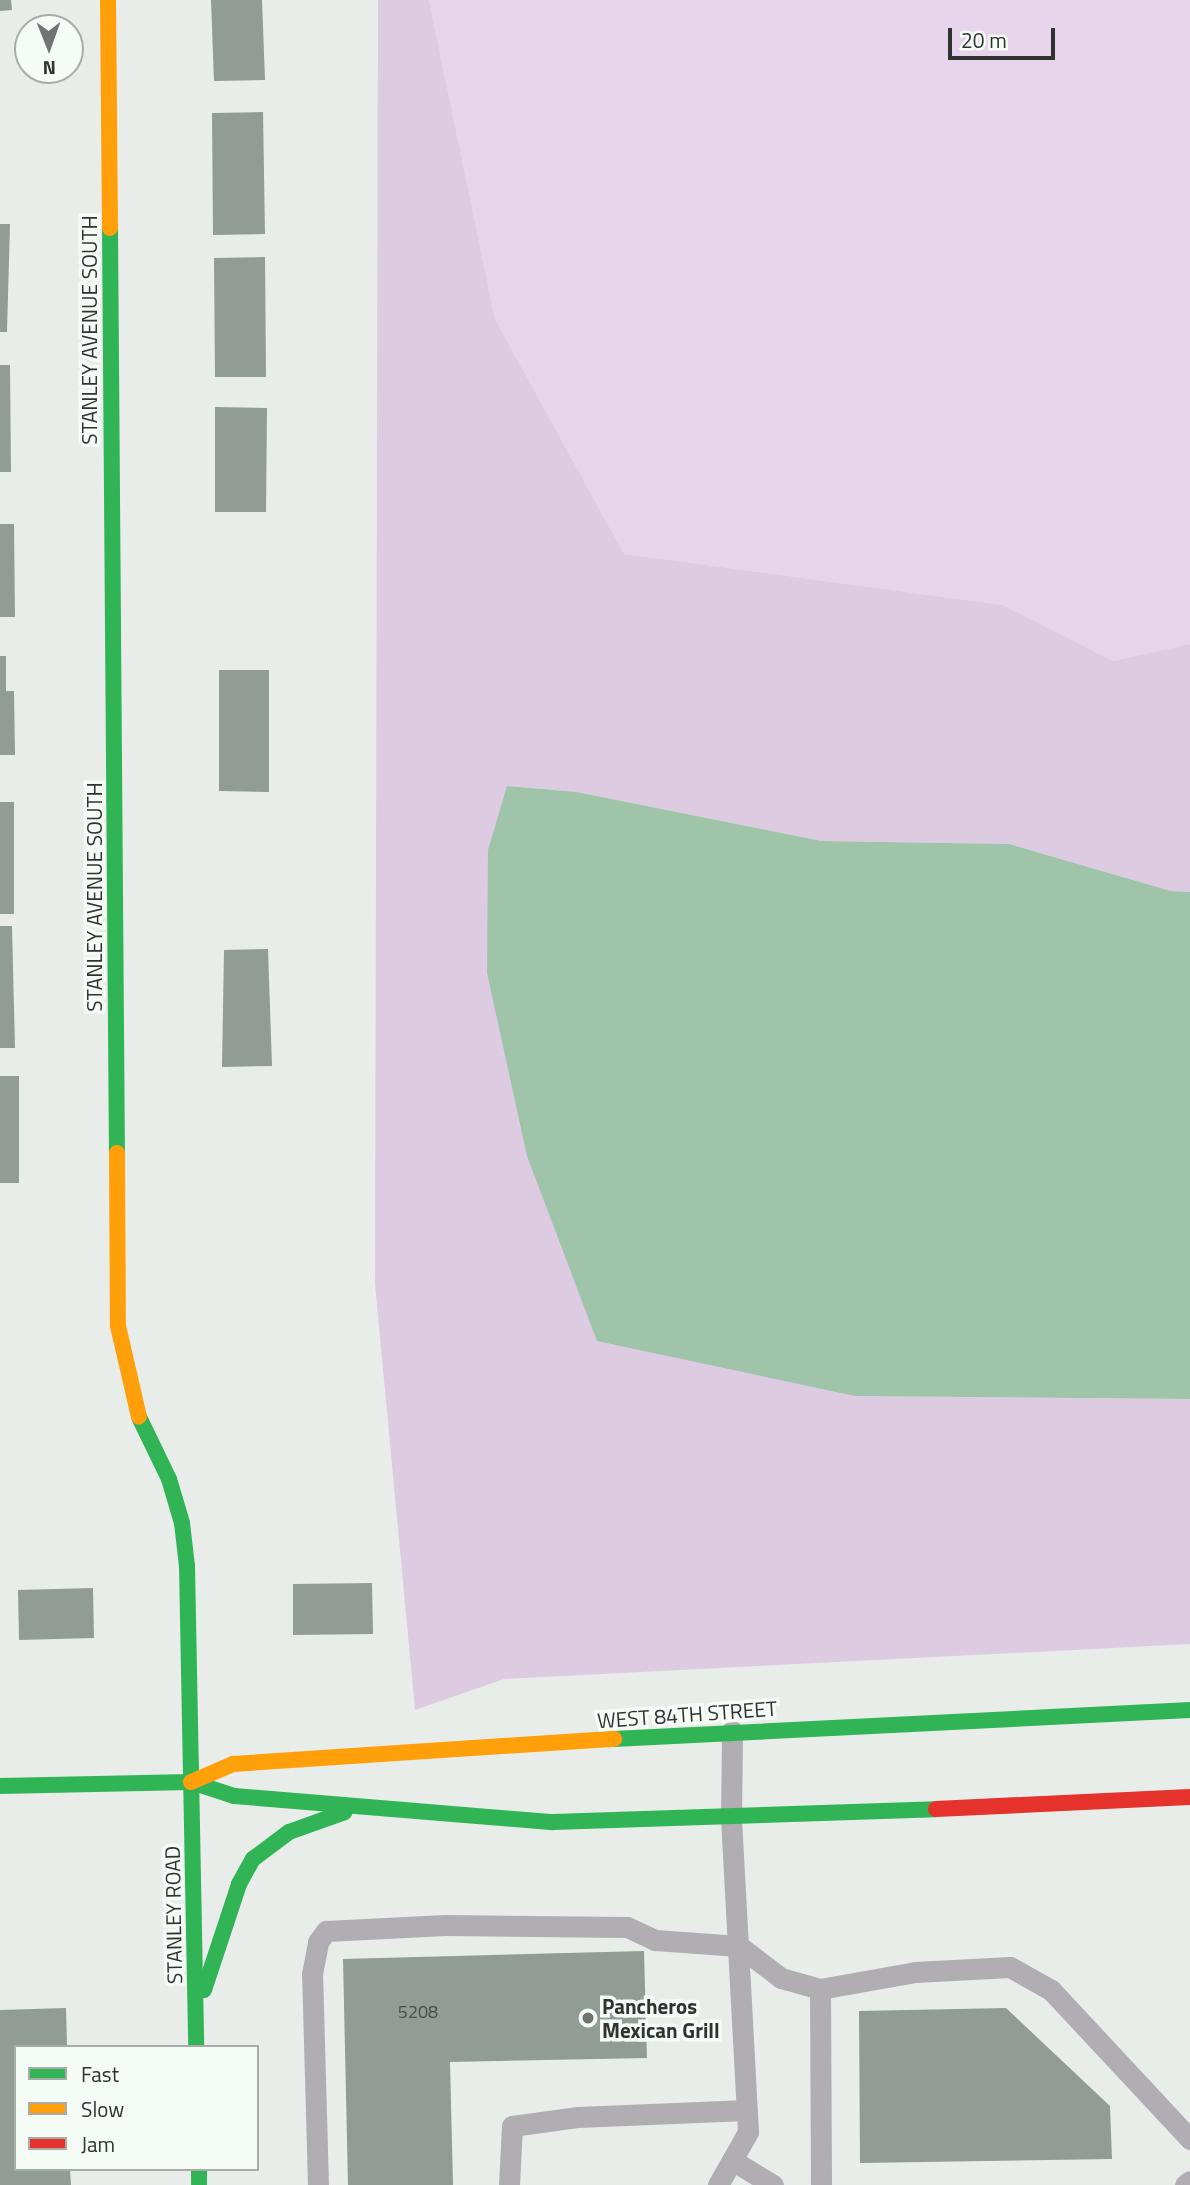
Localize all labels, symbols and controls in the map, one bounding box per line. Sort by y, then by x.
north arrow [14,14,84,84]
scale bar [952,14,1059,58]
text: 20 m [961,24,1007,56]
text: N [43,54,56,83]
street label: STANLEY AVENUE SOUTH [76,215,102,445]
street label: STANLEY AVENUE SOUTH [81,782,107,1012]
street label: WEST 84TH STREET [596,1695,778,1733]
street label: STANLEY ROAD [159,1846,187,1984]
place label: Pancheros Mexican Grill [602,1993,720,2043]
house number: 5208 [398,2001,438,2023]
marker: Pancheros Mexican Grill [580,2010,596,2026]
legend [14,2045,259,2171]
text: Fast [81,2058,119,2090]
text: Slow [81,2093,124,2125]
text: Jam [81,2128,115,2160]

